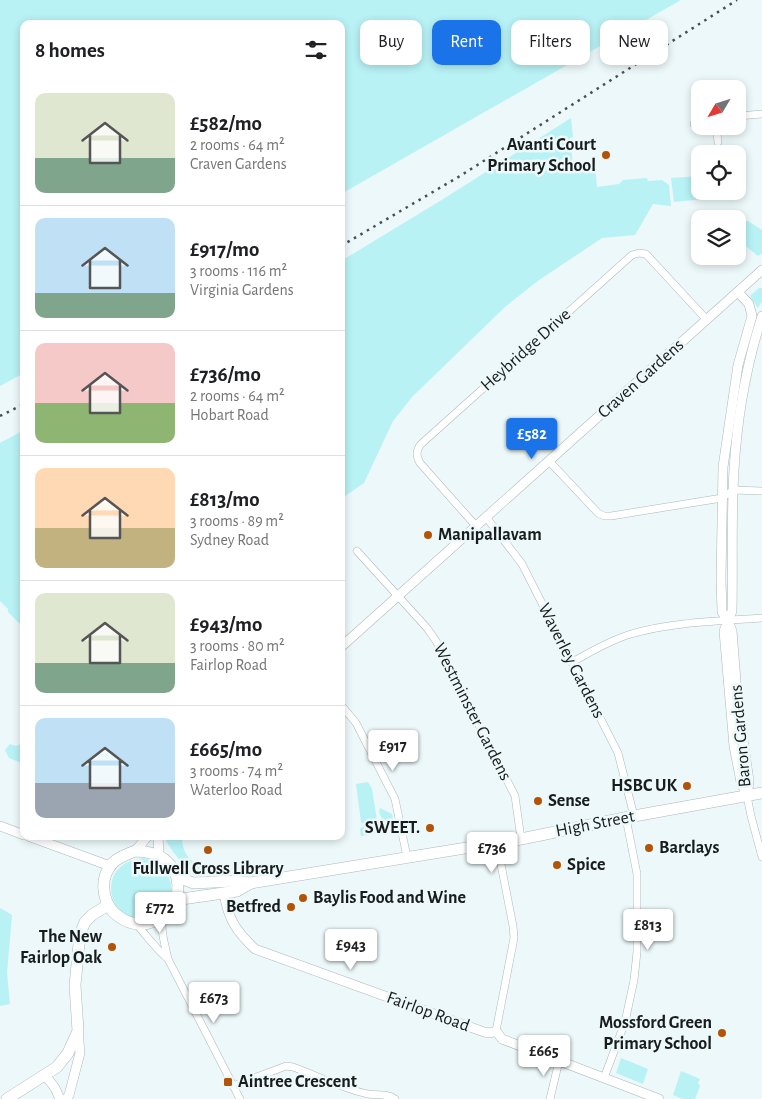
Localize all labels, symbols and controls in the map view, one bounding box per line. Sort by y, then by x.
chip: Buy [360,20,422,65]
chip: Rent [432,20,501,65]
chip: Filters [511,20,590,65]
chip: New [600,20,668,65]
icon: filters [302,36,330,64]
text: 8 homes [35,40,105,61]
north arrow [691,80,746,135]
map controls [691,80,746,265]
icon: home [75,113,135,173]
text: £582/mo [190,113,262,134]
place label: Avanti Court Primary School [487,136,596,175]
text: 2 rooms · 64 m² [190,137,285,153]
button: locate [691,145,746,200]
marker: Avanti Court Primary School [600,149,612,161]
text: Craven Gardens [190,156,287,172]
button: layers [691,210,746,265]
icon: home [75,238,135,298]
text: £917/mo [190,239,259,260]
text: 3 rooms · 116 m² [190,263,287,279]
text: Virginia Gardens [190,282,294,298]
street label: Heybridge Drive [478,305,574,395]
street label: Craven Gardens [595,336,687,422]
icon: home [75,363,135,423]
text: £736/mo [190,364,261,385]
text: 2 rooms · 64 m² [190,388,285,404]
text: Hobart Road [190,407,269,423]
pin: £582 [502,418,562,460]
text: £582 [517,426,547,442]
icon: home [75,488,135,548]
text: £813/mo [190,489,260,510]
text: 3 rooms · 89 m² [190,513,284,529]
place label: Manipallavam [438,526,542,544]
marker: Manipallavam [422,529,434,541]
text: Sydney Road [190,532,269,548]
street label: Waverley Gardens [534,601,608,721]
icon: home [75,613,135,673]
text: £943/mo [190,614,262,635]
text: 3 rooms · 80 m² [190,638,285,654]
street label: Westminster Gardens [430,640,514,784]
text: Fairlop Road [190,657,267,673]
street label: Baron Gardens [728,684,754,788]
pin: £917 [363,730,423,772]
icon: home [75,738,135,798]
text: £917 [379,738,407,754]
text: £665/mo [190,739,262,760]
text: 3 rooms · 74 m² [190,763,283,779]
place label: HSBC UK [611,777,677,795]
marker: HSBC UK [681,780,693,792]
text: Waterloo Road [190,782,282,798]
place label: Sense [548,792,590,810]
marker: Sense [532,795,544,807]
street label: High Street [554,807,636,840]
place label: SWEET. [365,819,420,837]
marker: SWEET. [424,822,436,834]
pin: £736 [462,832,522,874]
place label: Barclays [659,839,719,857]
text: £736 [478,840,506,856]
marker: Barclays [643,842,655,854]
marker: Fullwell Cross Library [202,844,214,856]
place label: Spice [567,856,605,874]
marker: Spice [551,859,563,871]
place label: Fullwell Cross Library [133,860,284,878]
place label: Baylis Food and Wine [313,889,466,907]
pin: £772 [130,892,190,934]
marker: Baylis Food and Wine [297,892,309,904]
place label: Betfred [226,898,282,916]
text: £772 [146,900,174,916]
marker: Betfred [285,901,297,913]
pin: £813 [618,908,678,951]
text: £813 [634,917,662,933]
place label: The New Fairlop Oak [20,928,102,967]
pin: £943 [321,928,381,971]
text: £943 [336,937,366,953]
marker: The New Fairlop Oak [106,941,118,953]
pin: £673 [184,982,244,1024]
street label: Fairlop Road [384,989,472,1035]
text: £673 [200,990,228,1006]
place label: Mossford Green Primary School [599,1014,712,1053]
marker: Mossford Green Primary School [716,1027,728,1039]
pin: £665 [514,1034,574,1077]
text: £665 [529,1043,559,1059]
place label: Aintree Crescent [238,1073,357,1091]
marker: Aintree Crescent [222,1076,234,1088]

